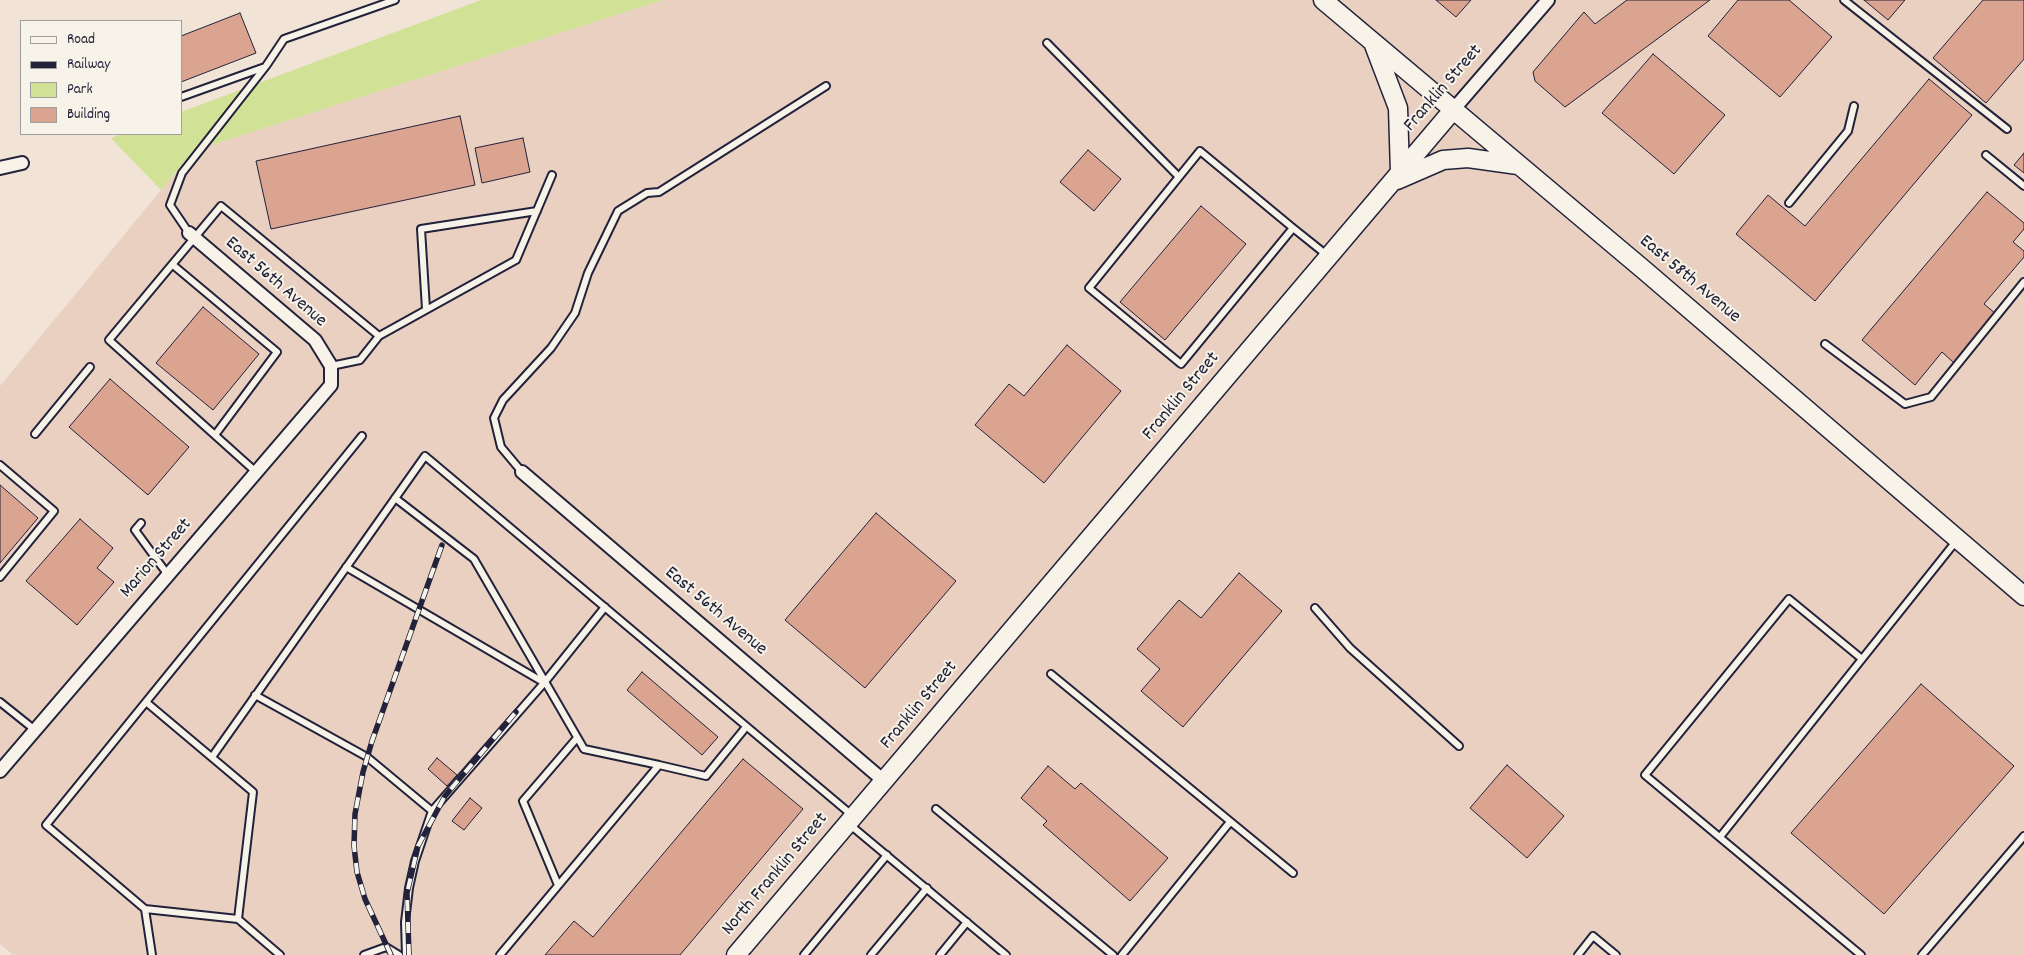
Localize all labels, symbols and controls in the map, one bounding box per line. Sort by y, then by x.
legend [20,20,182,135]
text: Road [67,29,95,51]
street label: Franklin Street [1400,41,1488,137]
text: Railway [67,54,110,76]
text: Park [67,79,93,101]
text: Building [67,104,110,126]
street label: East 58th Avenue [1634,231,1744,329]
street label: East 56th Avenue [220,233,330,333]
street label: Franklin Street [1138,348,1226,446]
street label: Marion Street [116,514,198,604]
street label: East 56th Avenue [659,562,771,662]
street label: Franklin Street [876,657,964,755]
street label: North Franklin Street [718,809,834,941]

